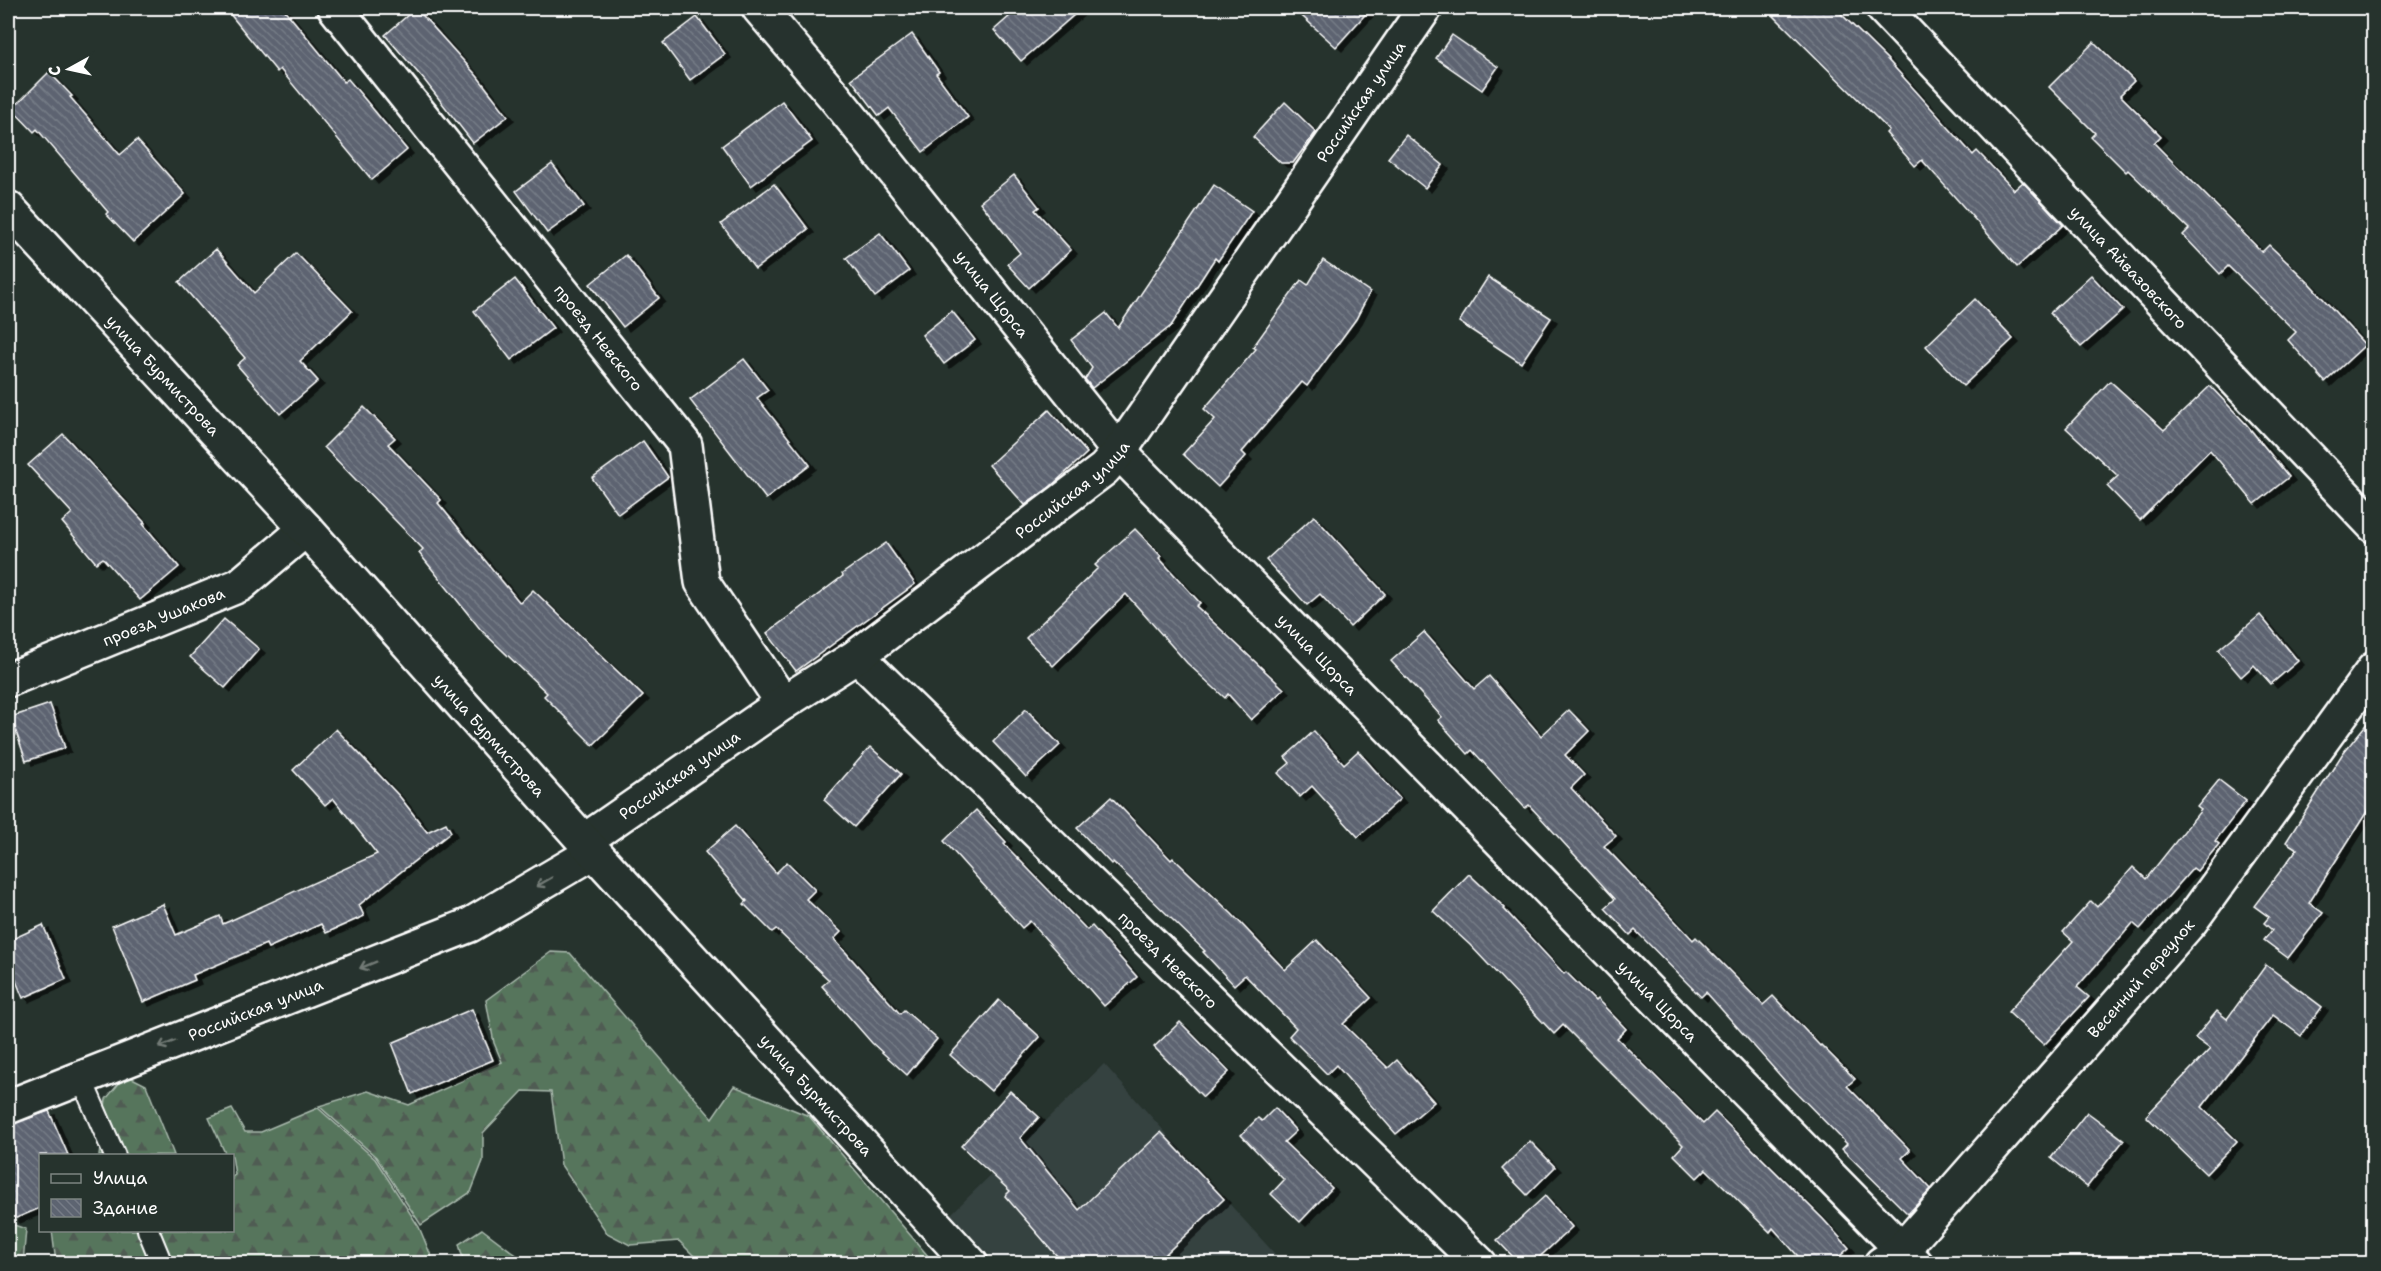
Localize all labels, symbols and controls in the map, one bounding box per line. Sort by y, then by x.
street label: Российская улица [1312,37,1410,167]
north arrow [39,39,99,99]
text: С [44,65,66,77]
street label: улица Айвазовского [2065,201,2192,333]
street label: улица Щорса [951,246,1033,342]
street label: проезд Невского [549,280,648,395]
street label: улица Бурмистрова [101,310,224,441]
street label: Российская улица [1011,437,1134,544]
street label: проезд Ушакова [99,582,228,651]
street label: улица Щорса [1272,609,1362,700]
street label: улица Бурмистрова [429,669,550,801]
street label: Российская улица [615,726,744,825]
one-way arrow [536,876,553,888]
street label: проезд Невского [1114,907,1222,1013]
street label: Весенний переулок [2083,914,2200,1043]
street label: улица Щорса [1613,956,1702,1047]
one-way arrow [359,960,378,971]
street label: Российская улица [185,974,326,1046]
street label: улица Бурмистрова [755,1030,877,1161]
one-way arrow [159,1039,177,1050]
legend [39,1154,234,1232]
text: Улица [93,1166,147,1190]
text: Здание [93,1196,158,1220]

